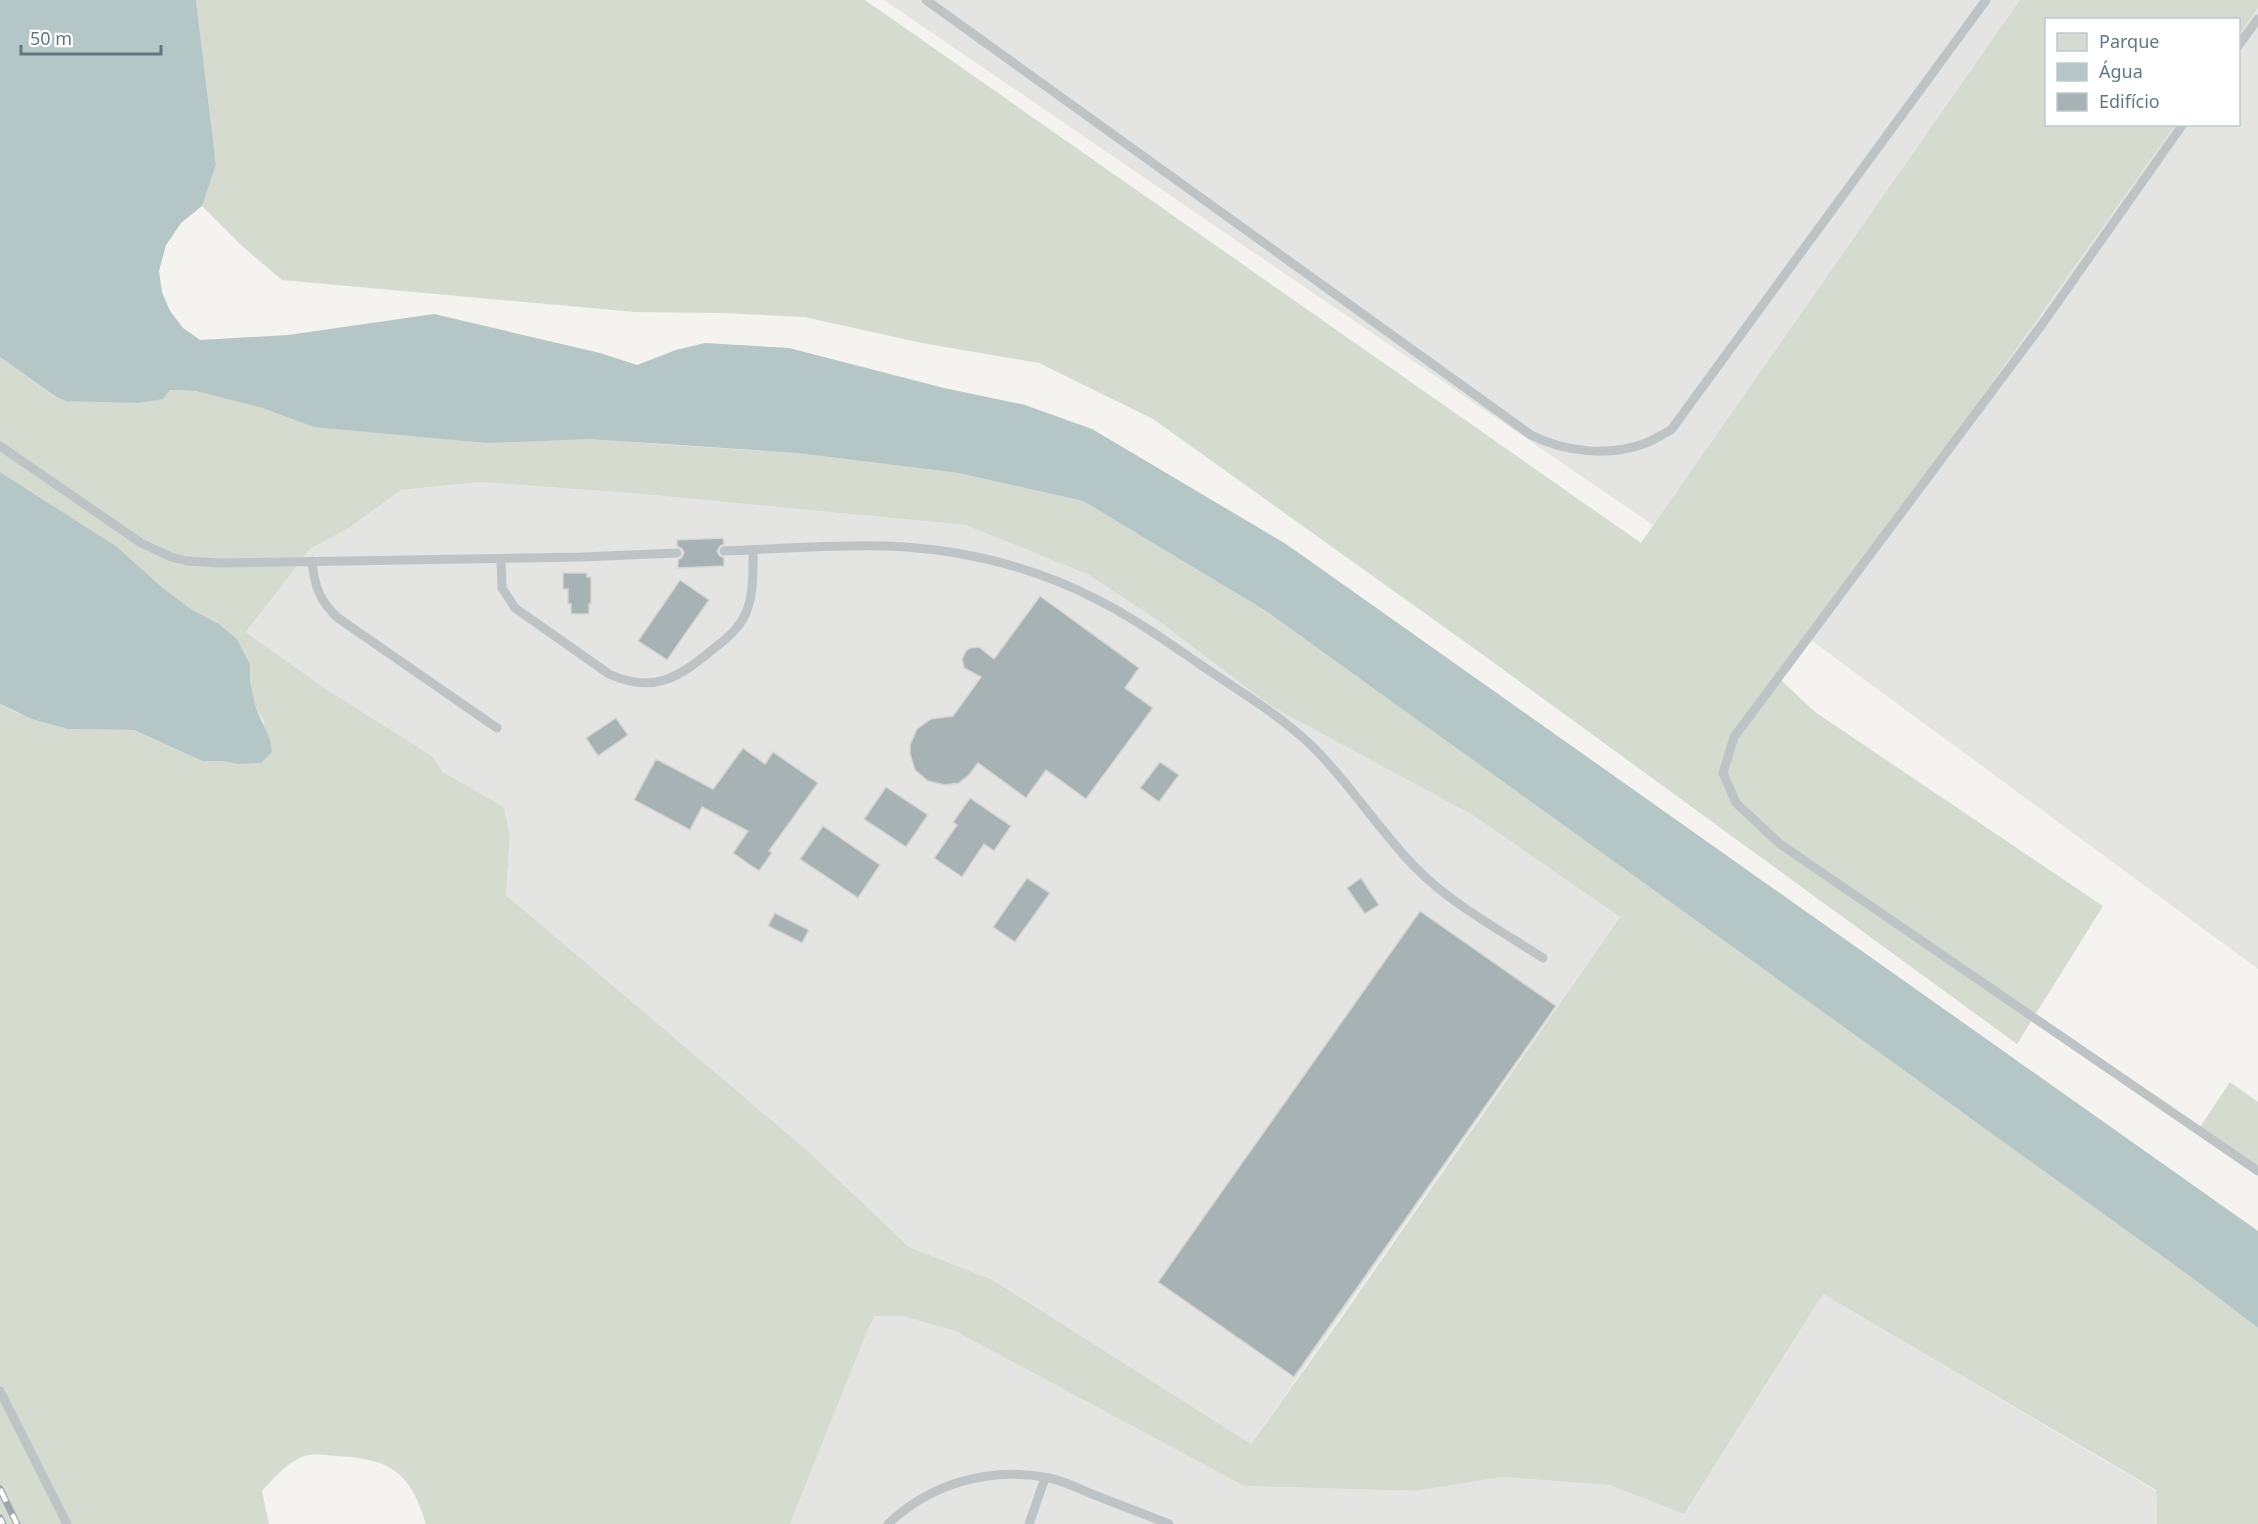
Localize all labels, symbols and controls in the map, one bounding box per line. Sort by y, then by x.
scale bar [21,18,160,56]
legend [2045,18,2240,126]
text: 50 m [30,26,72,50]
text: Parque [2099,29,2159,53]
text: Água [2099,59,2143,83]
text: Edifício [2099,89,2160,113]

